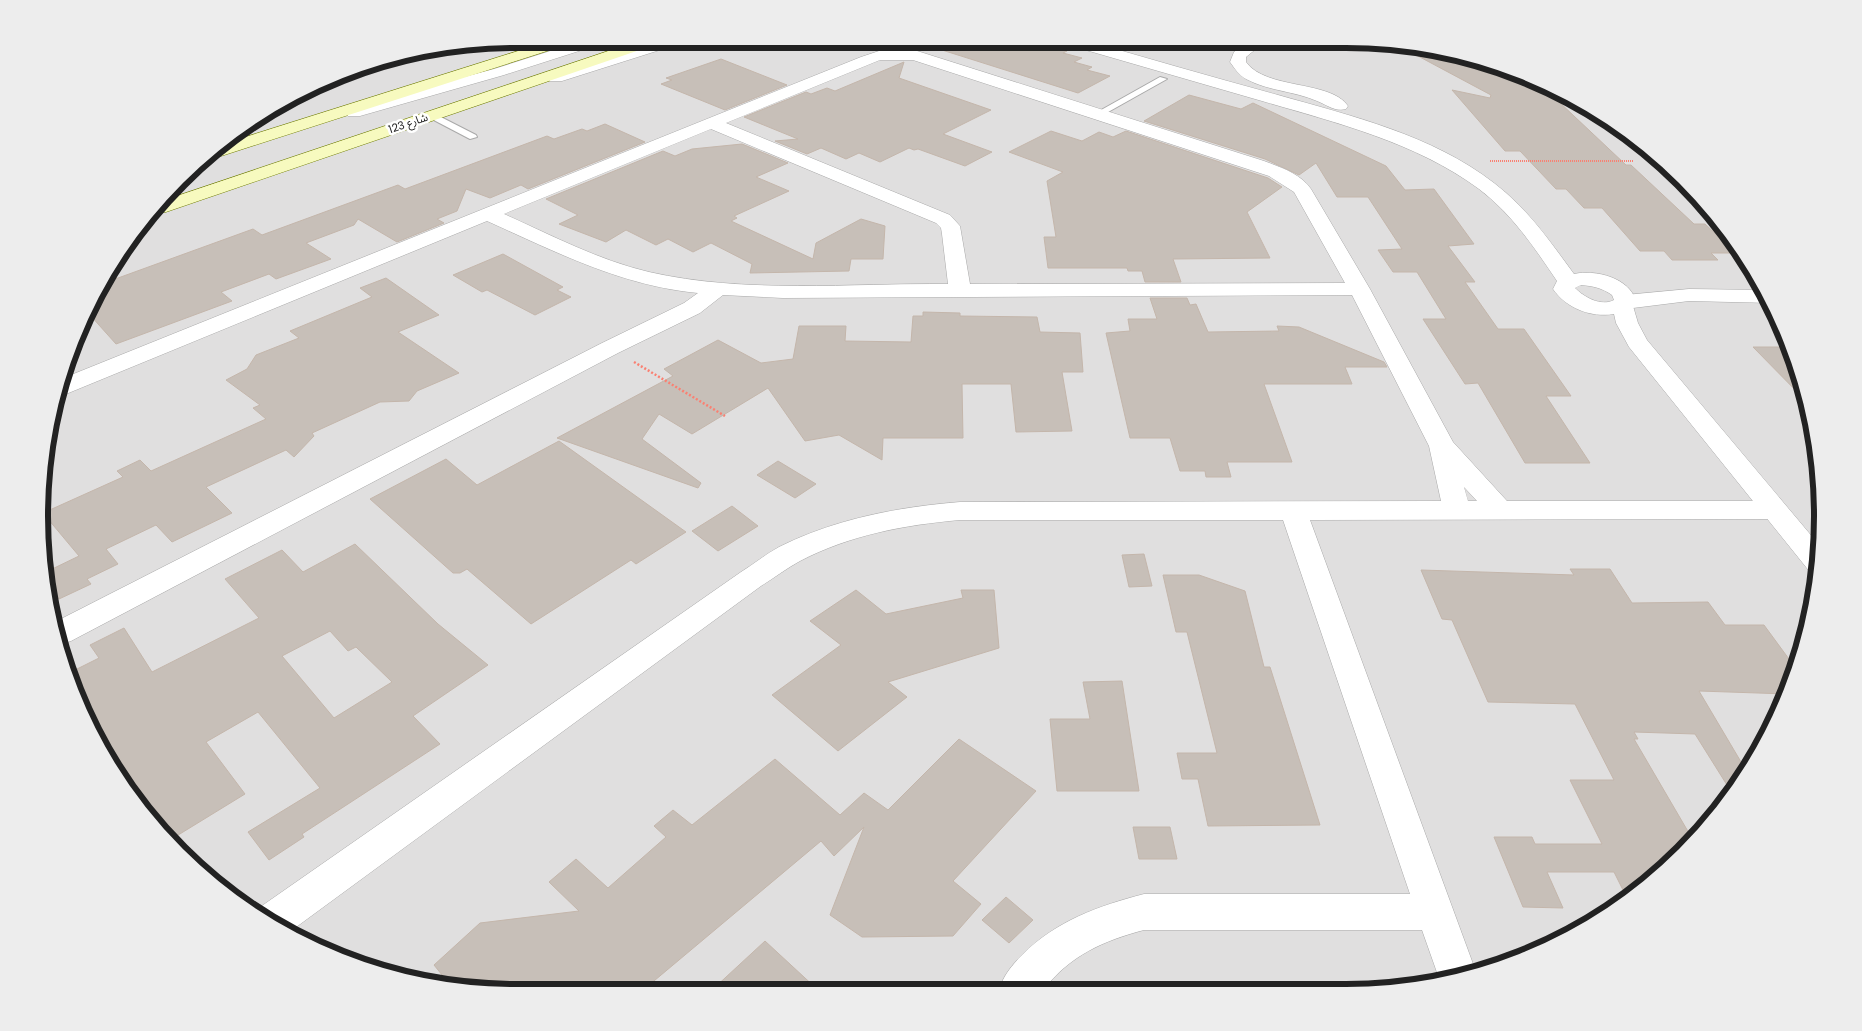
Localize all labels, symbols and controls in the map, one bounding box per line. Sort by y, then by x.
street label: شارع 123 [386,109,430,137]

